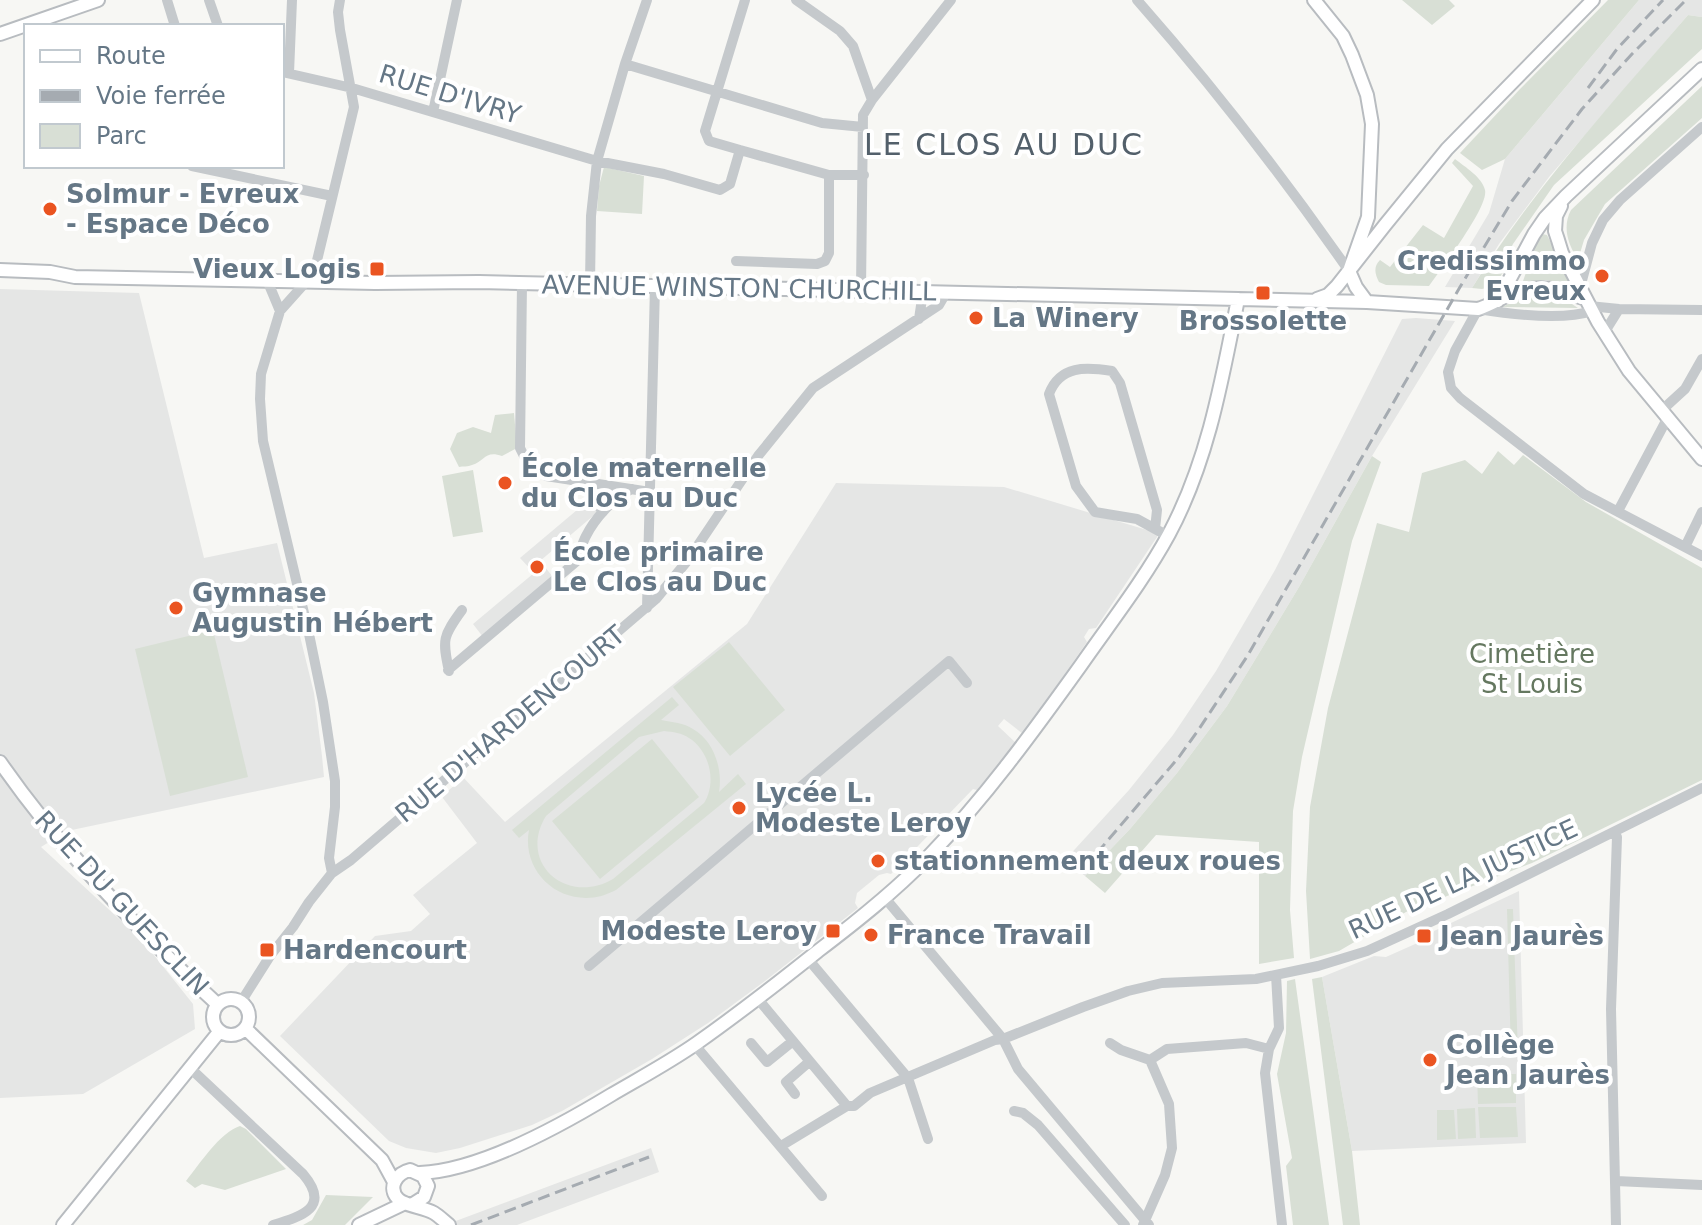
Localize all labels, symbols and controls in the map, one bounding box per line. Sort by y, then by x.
legend [24,24,284,168]
text: Route [96,42,166,70]
street label: RUE D'IVRY [375,58,525,130]
text: Voie ferrée [96,82,226,110]
text: Parc [96,122,147,150]
district label: LE CLOS AU DUC [864,127,1144,162]
place label: Solmur - Evreux - Espace Déco [66,179,299,239]
marker: Solmur - Evreux - Espace Déco [41,200,59,218]
place label: Credissimmo Evreux [1397,246,1586,306]
place label: Vieux Logis [193,254,361,284]
marker: Vieux Logis [368,260,386,278]
marker: Credissimmo Evreux [1593,267,1611,285]
street label: AVENUE WINSTON CHURCHILL [541,270,937,306]
marker: Brossolette [1254,284,1272,302]
place label: La Winery [992,303,1139,333]
place label: Brossolette [1179,306,1347,336]
marker: La Winery [967,309,985,327]
place label: École maternelle du Clos au Duc [521,452,767,513]
marker: École maternelle du Clos au Duc [496,474,514,492]
place label: École primaire Le Clos au Duc [553,536,767,597]
marker: École primaire Le Clos au Duc [528,558,546,576]
place label: Gymnase Augustin Hébert [192,578,433,638]
marker: Gymnase Augustin Hébert [167,599,185,617]
street label: RUE D'HARDENCOURT [389,619,631,829]
park label: Cimetière St Louis [1469,639,1595,699]
place label: Lycée L. Modeste Leroy [755,778,971,838]
marker: Lycée L. Modeste Leroy [730,799,748,817]
street label: RUE DU GUESCLIN [29,805,215,1001]
street label: RUE DE LA JUSTICE [1344,813,1582,945]
place label: stationnement deux roues [894,846,1281,876]
marker: stationnement deux roues [869,852,887,870]
place label: Modeste Leroy [601,916,817,946]
place label: France Travail [887,920,1092,950]
place label: Jean Jaurès [1438,921,1604,951]
marker: Modeste Leroy [824,922,842,940]
marker: France Travail [862,926,880,944]
marker: Jean Jaurès [1415,927,1433,945]
place label: Hardencourt [283,935,467,965]
marker: Hardencourt [258,941,276,959]
place label: Collège Jean Jaurès [1444,1030,1610,1090]
marker: Collège Jean Jaurès [1421,1051,1439,1069]

